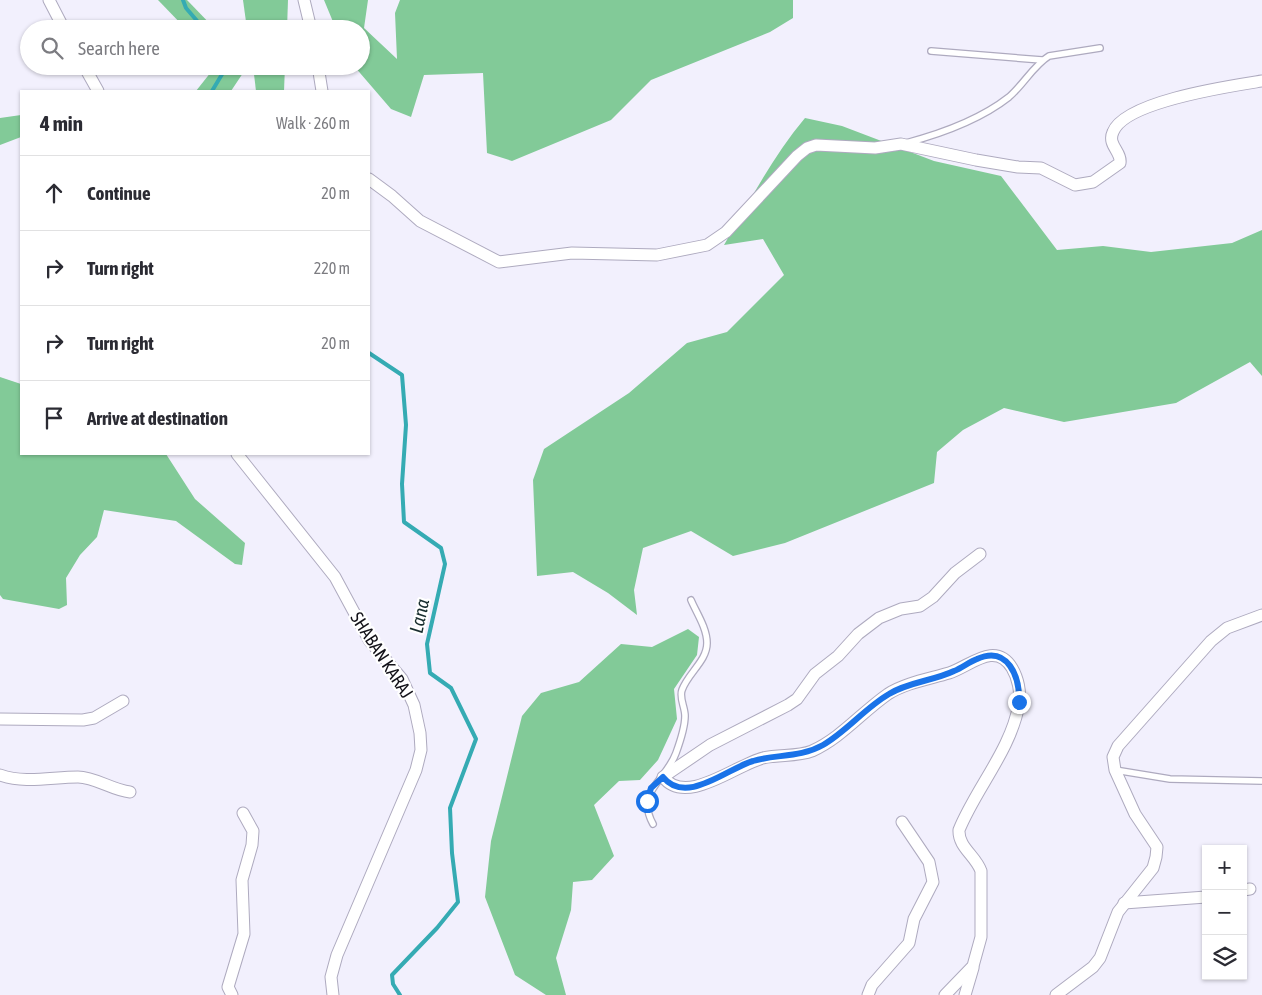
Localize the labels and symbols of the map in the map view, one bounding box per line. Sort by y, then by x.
water label: Lana [405,597,433,635]
street label: SHABAN KARAJ [346,608,418,702]
route end [1008,691,1031,714]
route start [636,790,659,813]

